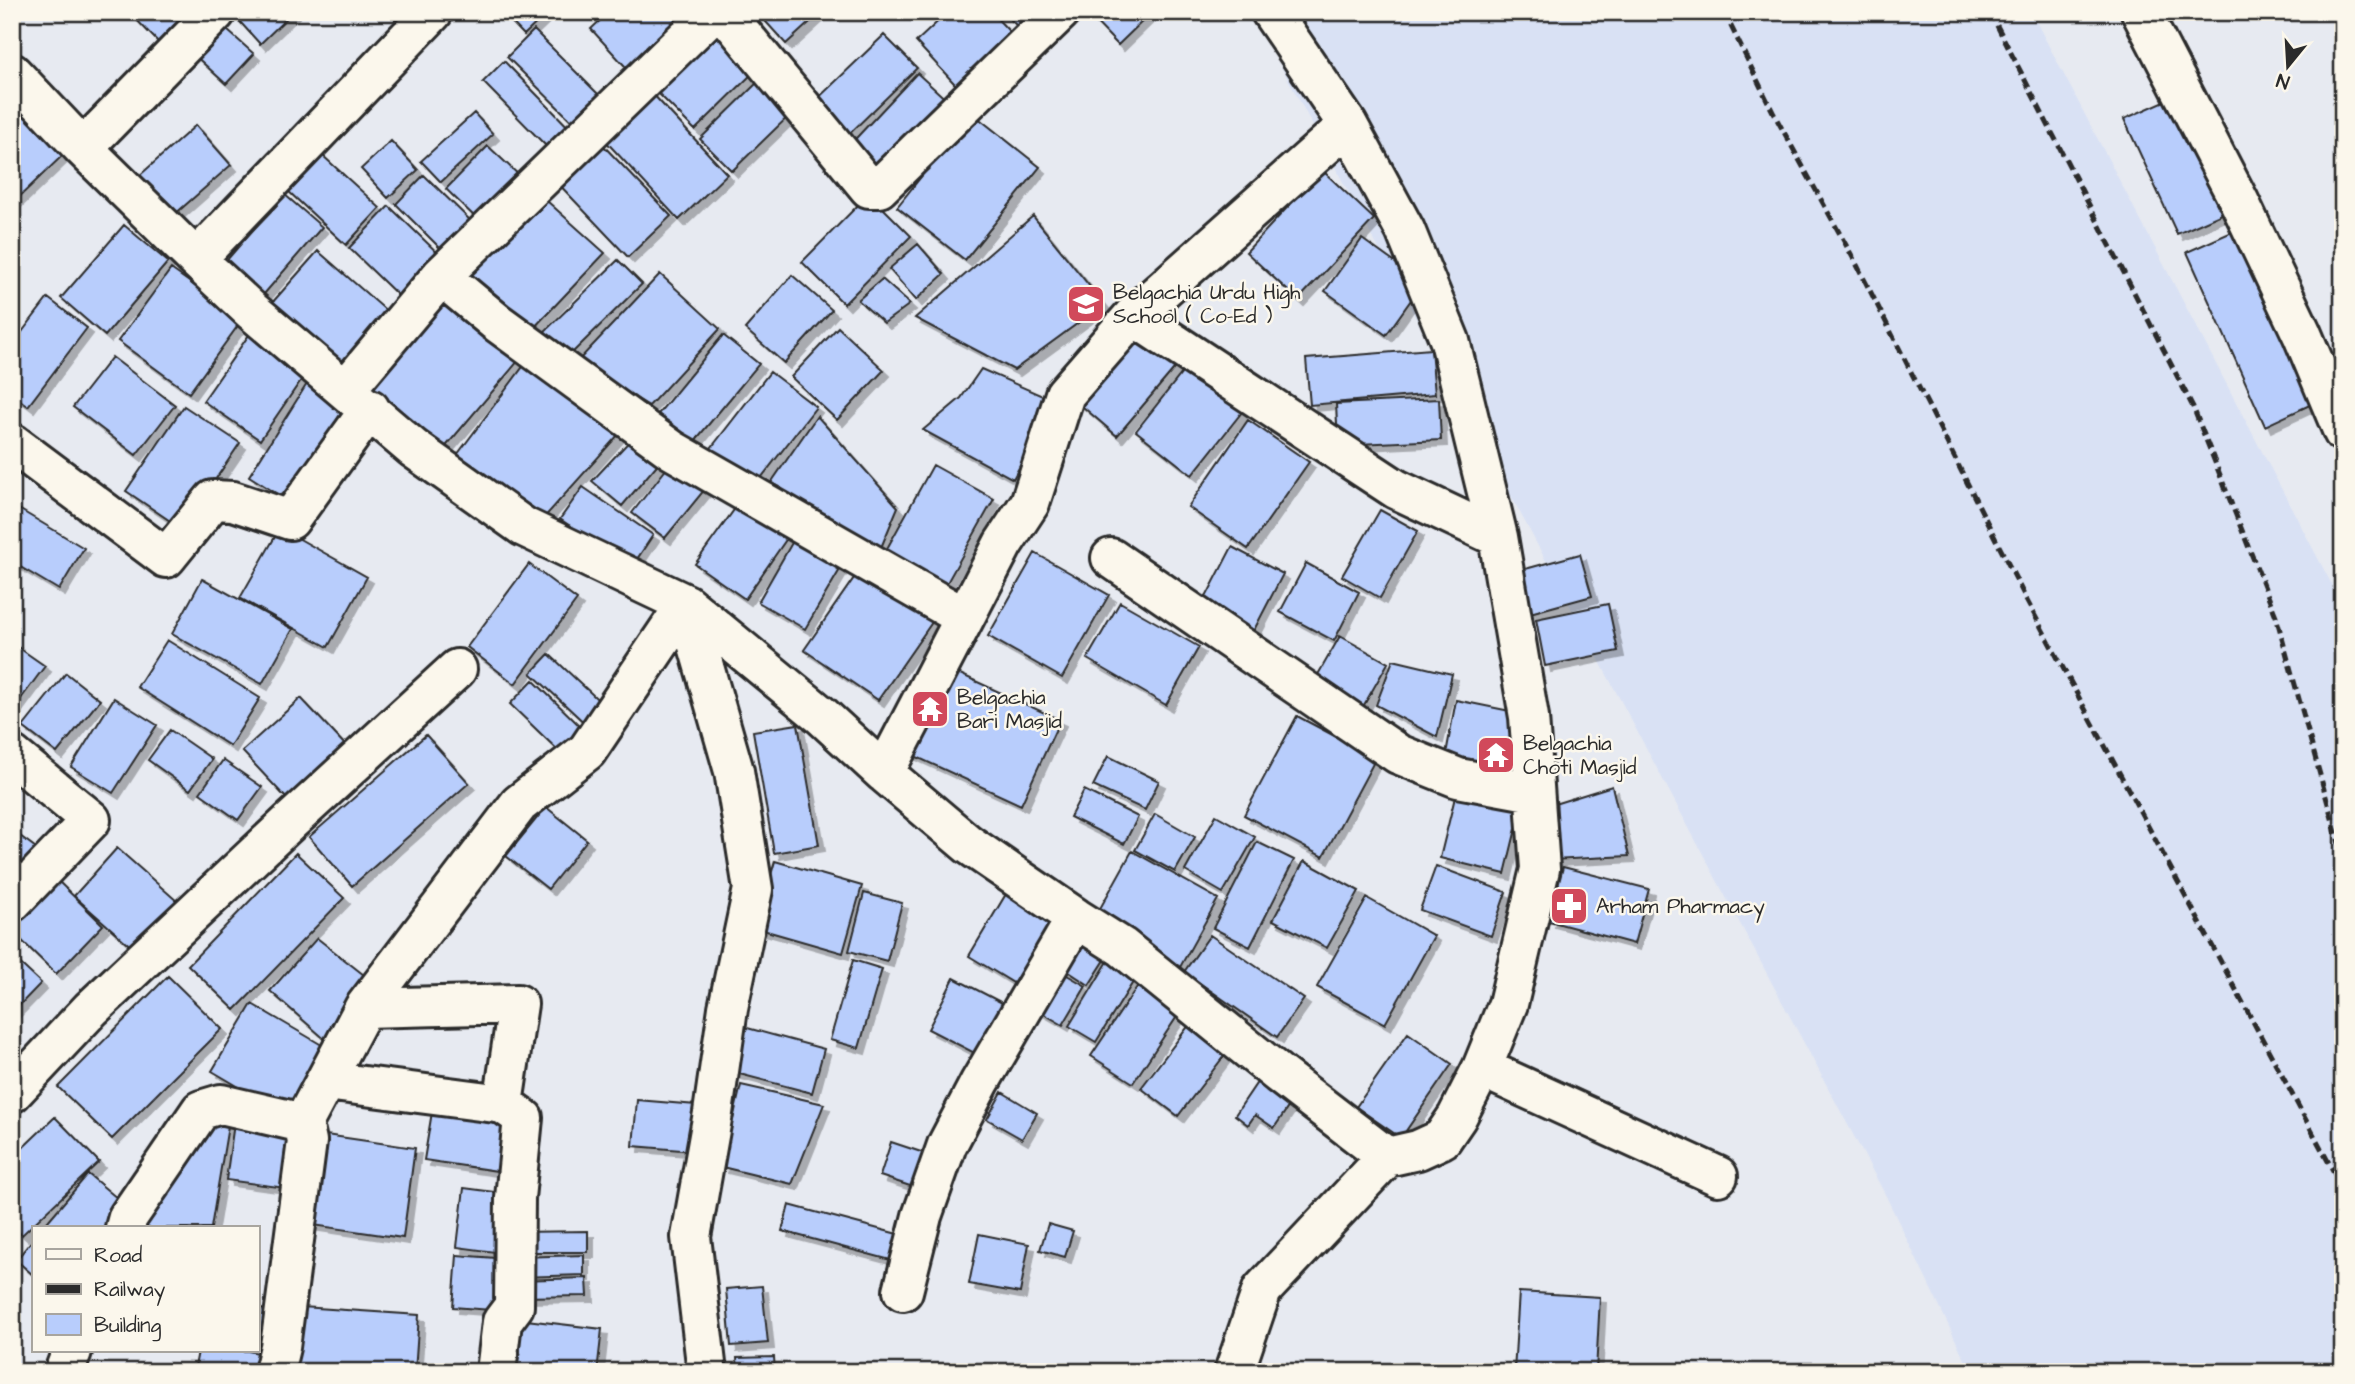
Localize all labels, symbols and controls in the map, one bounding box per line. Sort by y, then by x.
north arrow [2254,32,2324,102]
text: N [2273,66,2293,95]
place label: Belgachia Urdu High School ( Co-Ed ) [1113,278,1301,331]
school or university icon: Belgachia Urdu High School ( Co-Ed ) [1065,283,1107,325]
place label: Belgachia Bari Masjid [957,683,1062,736]
temple icon: Belgachia Bari Masjid [909,688,951,730]
place label: Belgachia Choti Masjid [1523,729,1637,782]
temple icon: Belgachia Choti Masjid [1475,734,1517,776]
pharmacy icon: Arham Pharmacy [1548,885,1590,927]
place label: Arham Pharmacy [1596,892,1765,923]
legend [32,1226,259,1352]
text: Road [94,1241,142,1270]
text: Railway [94,1275,166,1306]
text: Building [94,1311,162,1342]

